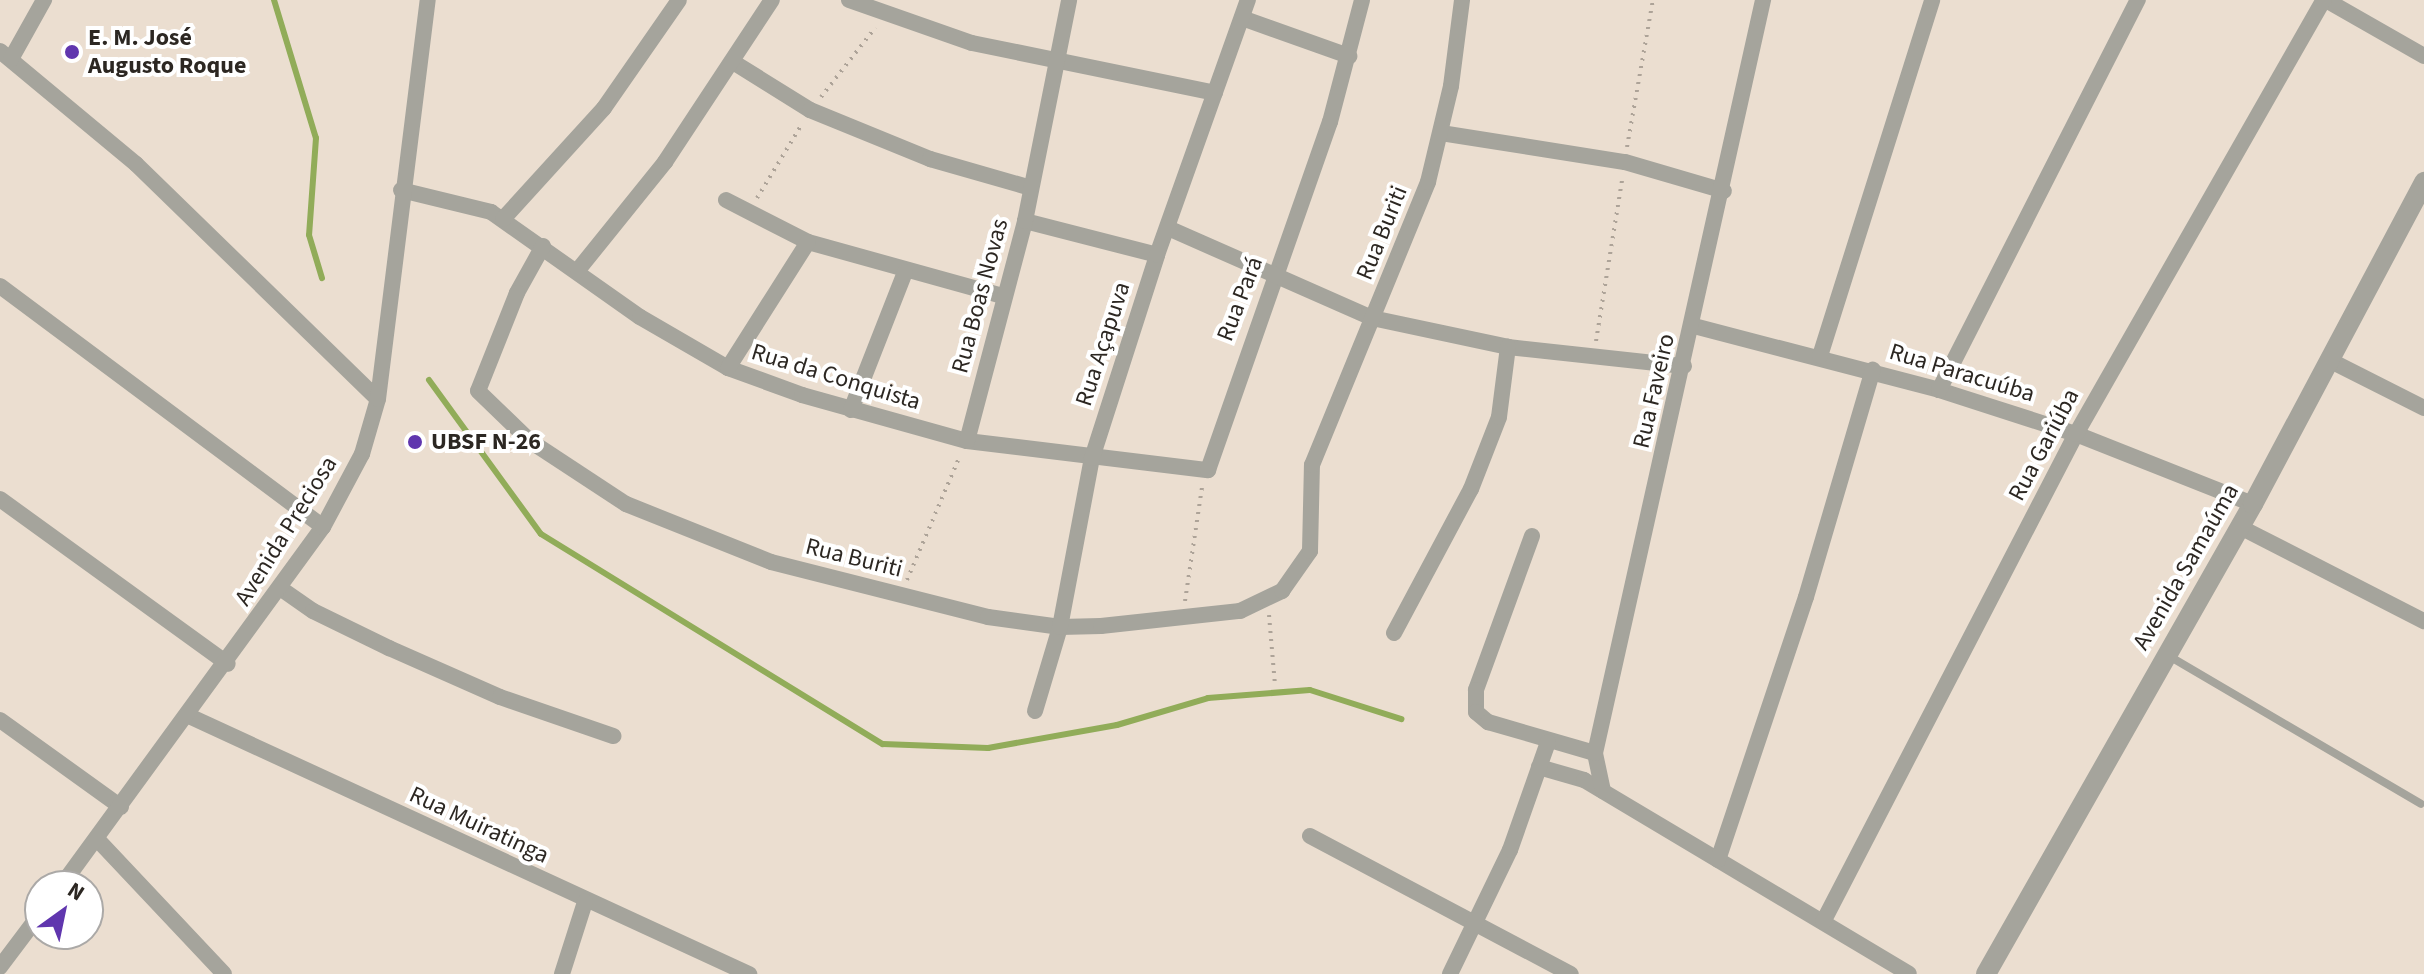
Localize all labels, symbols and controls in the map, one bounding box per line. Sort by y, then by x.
place label: E. M. José Augusto Roque [88,24,246,80]
marker: E. M. José Augusto Roque [63,43,81,61]
street label: Rua Buriti [1350,182,1414,284]
street label: Rua Boas Novas [946,216,1014,376]
street label: Rua Pará [1211,253,1269,345]
street label: Rua Açapuva [1069,278,1137,410]
street label: Rua Faveiro [1627,331,1681,451]
street label: Rua Paracuúba [1886,337,2038,409]
street label: Rua da Conquista [748,338,924,416]
street label: Rua Gariúba [2002,384,2086,506]
place label: UBSF N-26 [431,428,541,456]
marker: UBSF N-26 [406,433,424,451]
street label: Avenida Preciosa [229,451,343,611]
street label: Avenida Samaúma [2127,479,2245,655]
street label: Rua Buriti [802,532,906,584]
street label: Rua Muiratinga [405,780,553,870]
north arrow [24,870,104,950]
text: N [61,874,91,909]

